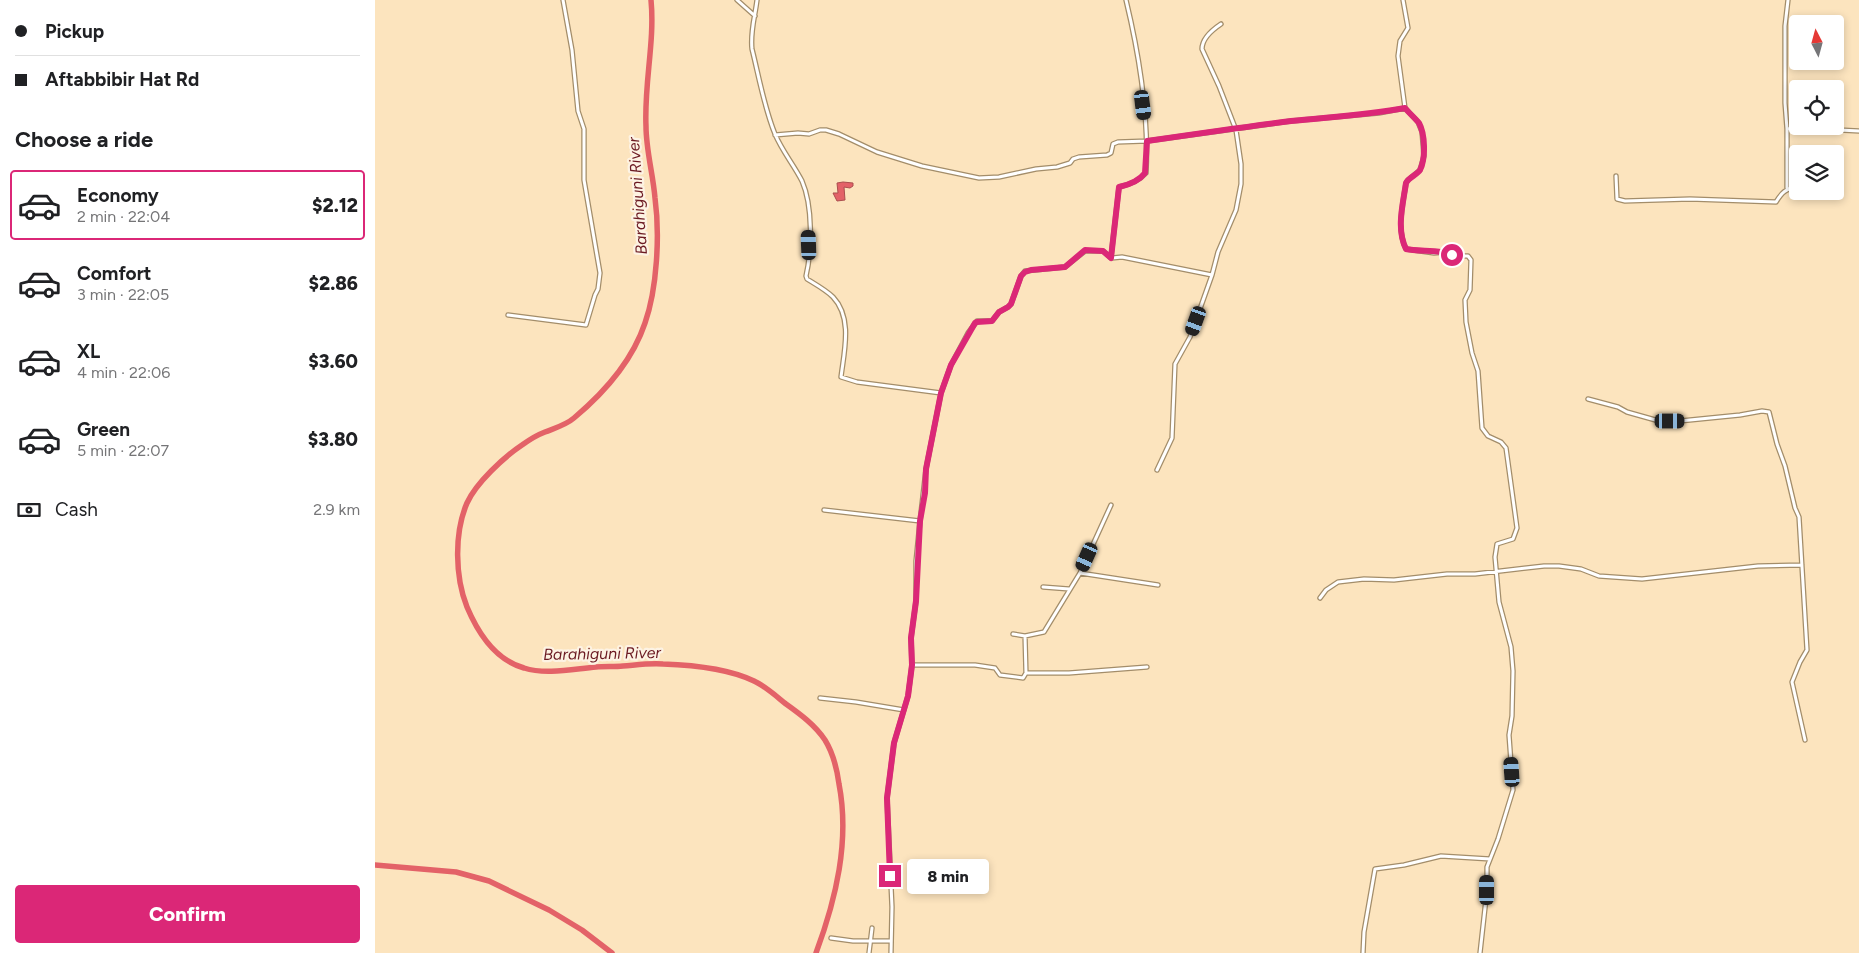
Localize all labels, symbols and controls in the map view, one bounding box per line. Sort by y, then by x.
north arrow [1789,15,1844,70]
map controls [1789,15,1844,200]
text: Pickup [45,20,104,43]
text: Aftabbibir Hat Rd [45,68,199,91]
button: locate [1789,80,1844,135]
car [1133,89,1152,121]
text: Choose a ride [15,126,153,153]
water label: Barahiguni River [624,136,651,255]
button: layers [1789,145,1844,200]
icon: car [17,183,62,228]
text: Economy [77,184,159,207]
text: $2.12 [312,194,358,217]
text: 2 min · 22:04 [77,207,170,226]
car [800,230,817,260]
route start [1441,244,1463,266]
icon: car [17,261,62,306]
text: Comfort [77,262,152,285]
text: $2.86 [309,272,358,295]
text: 3 min · 22:05 [77,285,169,304]
car [1183,304,1208,338]
icon: car [17,339,62,384]
text: XL [77,340,100,363]
text: $3.60 [308,350,358,373]
text: 4 min · 22:06 [77,363,170,382]
car [1655,414,1685,429]
icon: car [17,417,62,462]
text: Green [77,418,130,441]
text: $3.80 [308,428,358,451]
text: 5 min · 22:07 [77,441,169,460]
icon: cash [15,496,43,524]
text: Cash [55,498,98,521]
text: 2.9 km [313,500,360,519]
car [1074,540,1099,574]
water label: Barahiguni River [543,643,662,664]
car [1503,757,1520,787]
callout: 8 min [907,858,990,894]
route end [879,865,901,887]
text: 8 min [927,867,969,886]
car [1479,875,1494,905]
button: Confirm [15,885,360,943]

